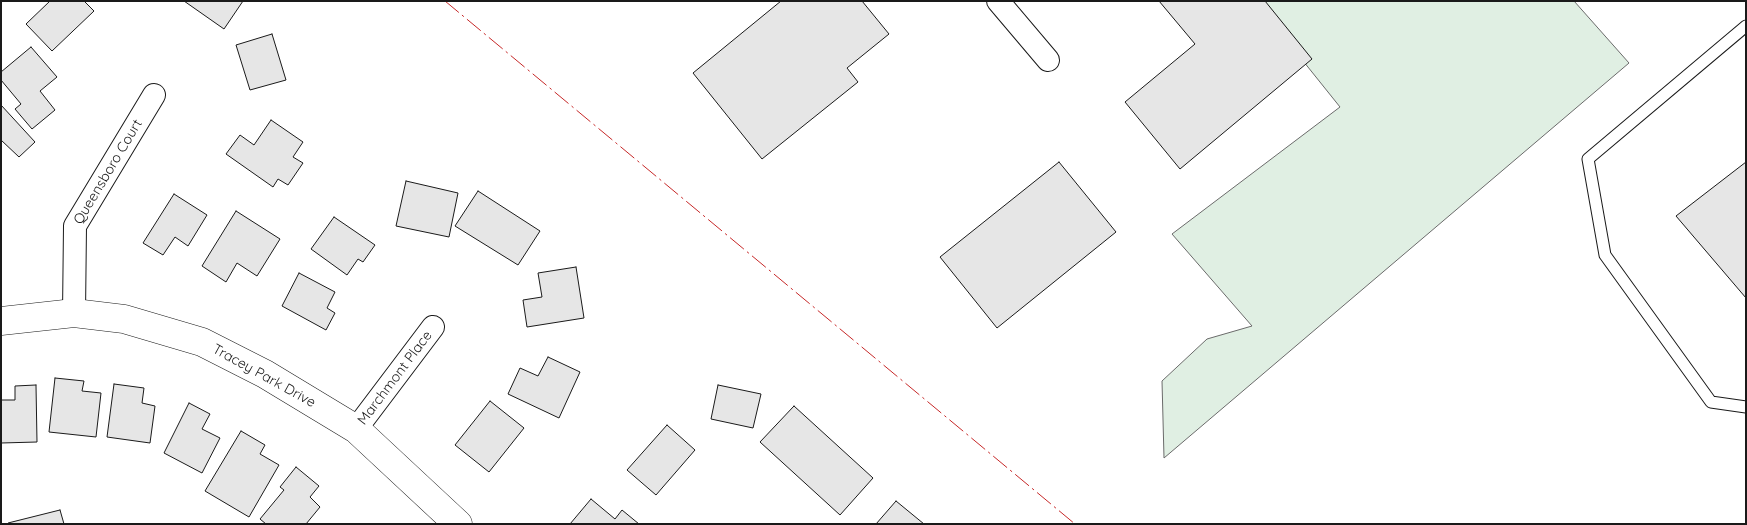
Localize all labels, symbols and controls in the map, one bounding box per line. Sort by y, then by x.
street label: Queensboro Court [70,117,146,227]
street label: Marchmont Place [354,328,436,428]
street label: Tracey Park Drive [209,341,319,411]

